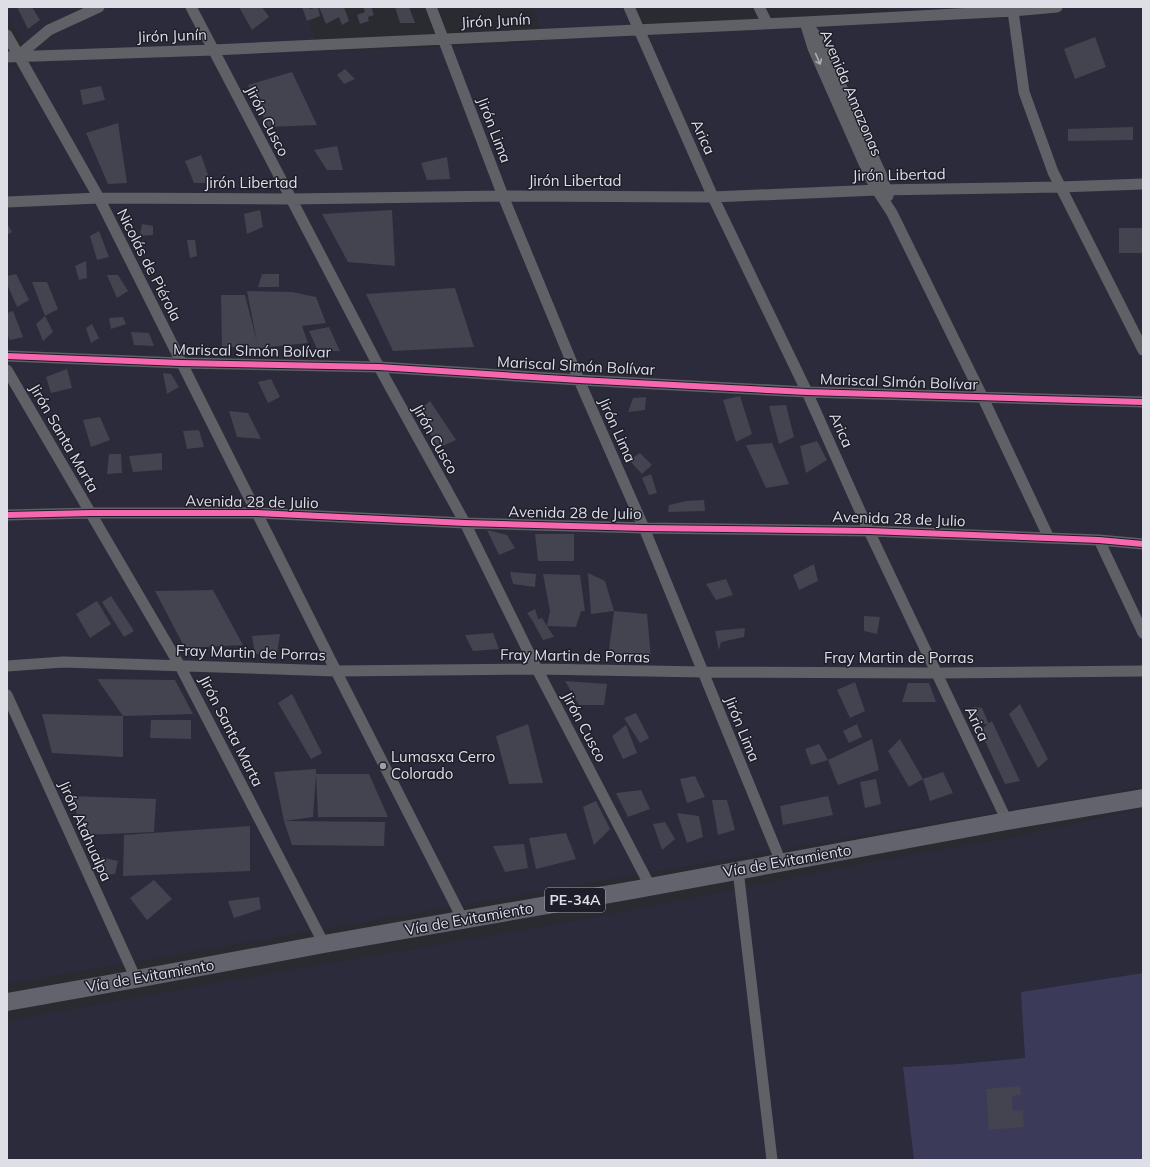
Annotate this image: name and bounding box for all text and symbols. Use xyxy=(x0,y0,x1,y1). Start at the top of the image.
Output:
street label: Jirón Junín xyxy=(461,9,531,32)
street label: Jirón Junín xyxy=(137,25,207,46)
street label: Avenida Amazonas xyxy=(816,27,887,159)
one-way arrow xyxy=(815,52,822,64)
street label: Jirón Cusco xyxy=(241,82,293,159)
street label: Jirón Lima xyxy=(473,94,516,165)
street label: Arica xyxy=(687,116,720,157)
street label: Jirón Libertad xyxy=(852,164,946,185)
street label: Jirón Libertad xyxy=(528,171,622,190)
street label: Jirón Libertad xyxy=(204,173,298,192)
street label: Nicolás de Piérola xyxy=(113,205,186,324)
street label: Mariscal SImón Bolívar xyxy=(173,340,332,361)
street label: Mariscal SImón Bolívar xyxy=(497,352,656,379)
street label: Mariscal SImón Bolívar xyxy=(820,369,979,394)
street label: Jirón Santa Marta xyxy=(26,380,103,495)
street label: Jirón Lima xyxy=(595,394,640,465)
street label: Jirón Cusco xyxy=(408,400,462,477)
street label: Arica xyxy=(825,409,858,450)
street label: Avenida 28 de Julio xyxy=(185,491,319,512)
street label: Avenida 28 de Julio xyxy=(508,502,642,523)
street label: Avenida 28 de Julio xyxy=(832,507,966,530)
street label: Fray Martin de Porras xyxy=(176,640,326,665)
street label: Fray Martin de Porras xyxy=(500,645,650,666)
street label: Fray Martin de Porras xyxy=(824,648,974,667)
street label: Jirón Santa Marta xyxy=(195,672,268,790)
street label: Jirón Cusco xyxy=(558,688,611,765)
street label: Jirón Lima xyxy=(721,693,764,764)
street label: Arica xyxy=(961,703,994,744)
place label: Lumasxa Cerro Colorado xyxy=(391,747,495,783)
marker: Lumasxa Cerro Colorado xyxy=(378,761,388,771)
street label: Jirón Atahualpa xyxy=(55,777,116,884)
street label: Vía de Evitamiento xyxy=(721,840,853,881)
road number: PE-34A xyxy=(545,888,605,912)
street label: Vía de Evitamiento xyxy=(403,898,535,939)
street label: Vía de Evitamiento xyxy=(84,955,216,996)

